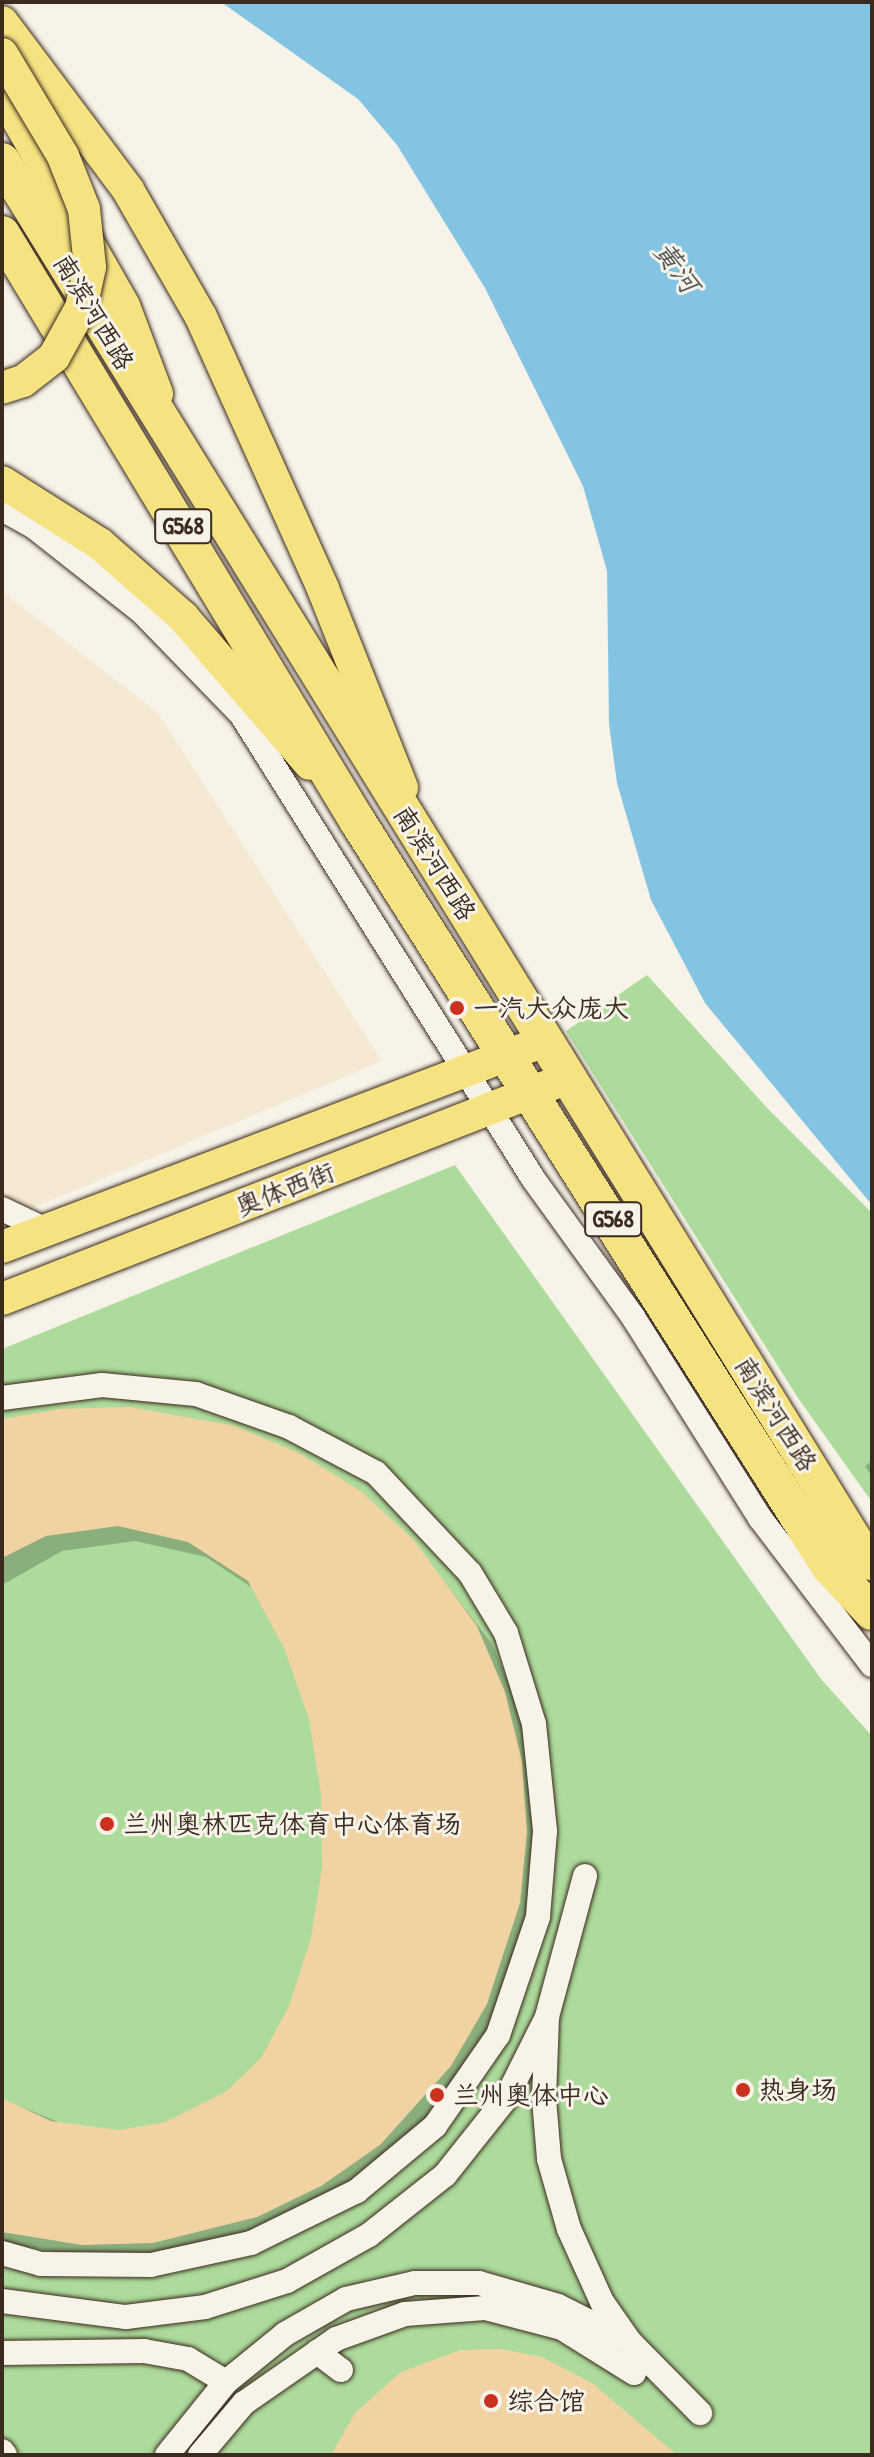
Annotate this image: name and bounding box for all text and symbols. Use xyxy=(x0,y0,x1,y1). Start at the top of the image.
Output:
water label: 黄河 xyxy=(647,234,707,300)
street label: 南滨河西路 xyxy=(47,248,141,376)
road number: G568 xyxy=(153,506,213,546)
street label: 南滨河西路 xyxy=(387,800,483,926)
place label: 一汽大众庞大 xyxy=(473,992,629,1024)
marker: 一汽大众庞大 xyxy=(448,999,466,1017)
street label: 奥体西街 xyxy=(231,1156,339,1222)
road number: G568 xyxy=(583,1199,643,1239)
street label: 南滨河西路 xyxy=(728,1351,824,1477)
place label: 兰州奥林匹克体育中心体育场 xyxy=(123,1808,461,1840)
marker: 兰州奥林匹克体育中心体育场 xyxy=(98,1815,116,1833)
place label: 热身场 xyxy=(759,2074,837,2106)
place label: 兰州奥体中心 xyxy=(453,2079,609,2111)
marker: 热身场 xyxy=(734,2081,752,2099)
marker: 兰州奥体中心 xyxy=(428,2086,446,2104)
place label: 综合馆 xyxy=(507,2385,585,2417)
marker: 综合馆 xyxy=(482,2392,500,2410)

